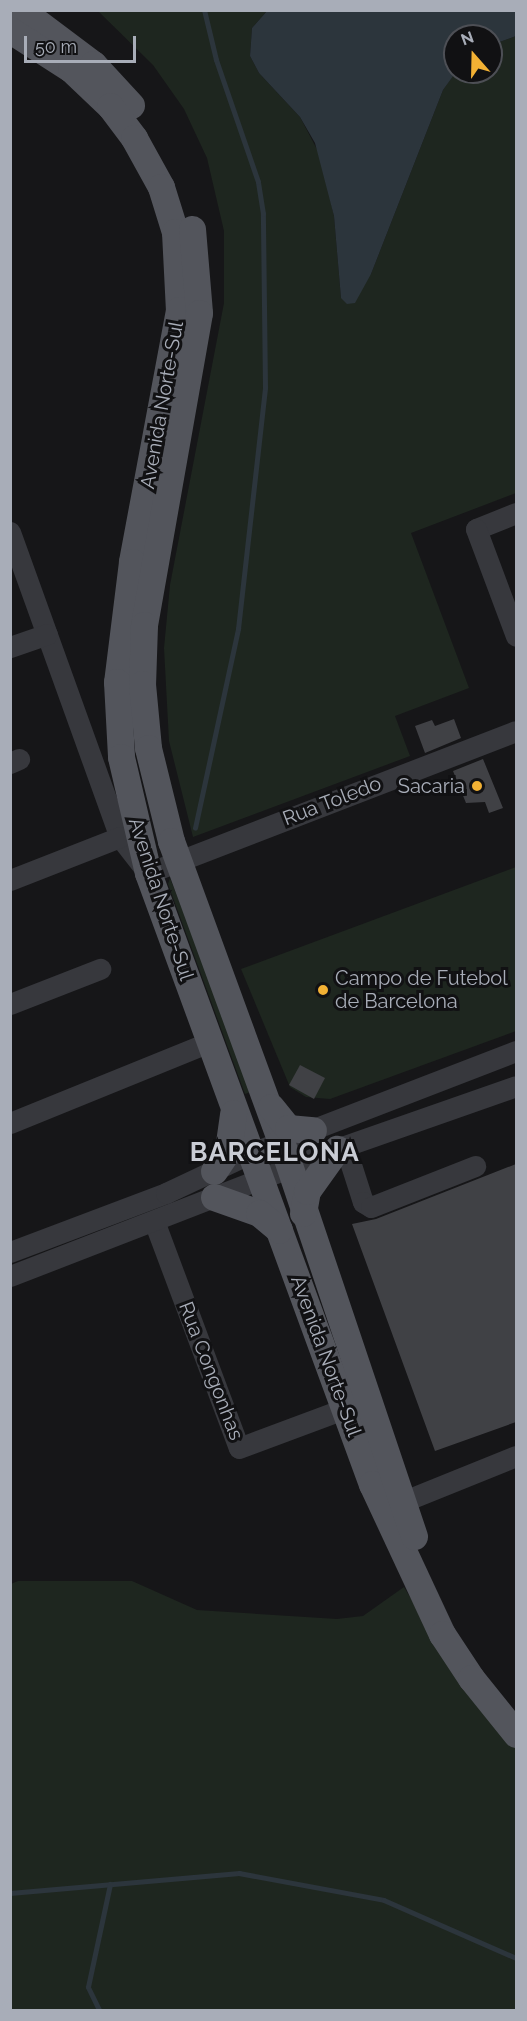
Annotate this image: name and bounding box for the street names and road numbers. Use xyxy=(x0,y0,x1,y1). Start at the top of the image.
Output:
street label: Avenida Norte-Sul xyxy=(135,319,189,491)
street label: Rua Toledo xyxy=(279,771,385,831)
street label: Avenida Norte-Sul xyxy=(123,815,199,983)
street label: Avenida Norte-Sul xyxy=(286,1272,366,1440)
street label: Rua Congonhas xyxy=(174,1298,248,1444)

